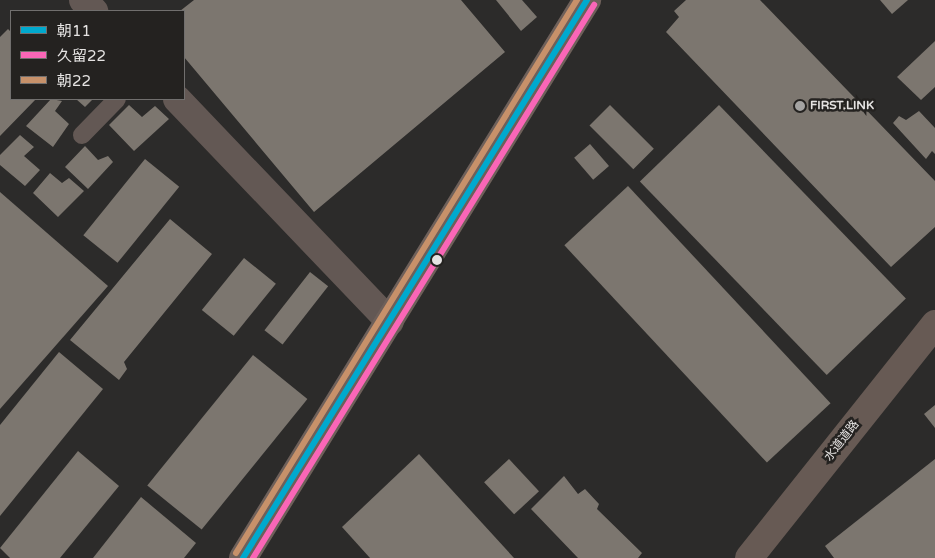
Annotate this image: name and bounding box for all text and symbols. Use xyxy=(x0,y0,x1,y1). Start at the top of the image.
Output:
legend xyxy=(10,10,185,100)
text: 朝11 xyxy=(57,22,91,40)
text: 久留22 xyxy=(57,47,106,65)
text: 朝22 xyxy=(57,72,91,90)
place label: FIRST.LINK xyxy=(810,99,874,113)
marker: FIRST.LINK xyxy=(794,100,806,112)
unlabelled marker xyxy=(432,255,442,265)
street label: 水道道路 xyxy=(822,418,862,464)

